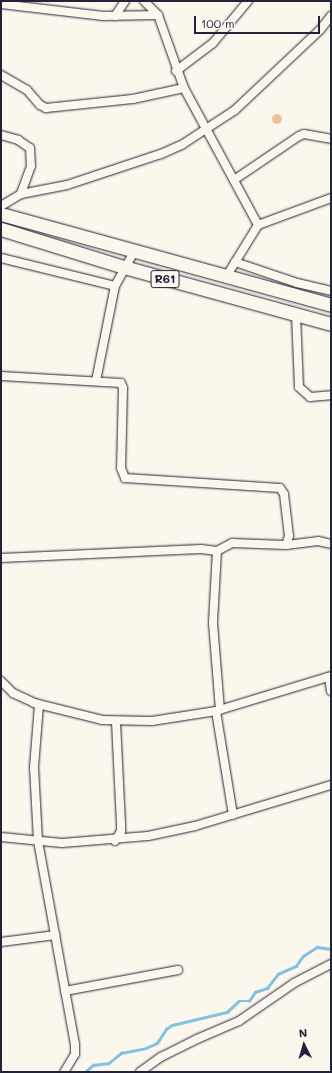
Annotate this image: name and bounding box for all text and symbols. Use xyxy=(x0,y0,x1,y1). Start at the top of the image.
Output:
scale bar xyxy=(196,8,322,34)
text: 100 m xyxy=(201,15,235,31)
road number: R61 xyxy=(150,269,180,289)
north arrow xyxy=(284,1025,324,1065)
text: N xyxy=(298,1025,308,1040)

